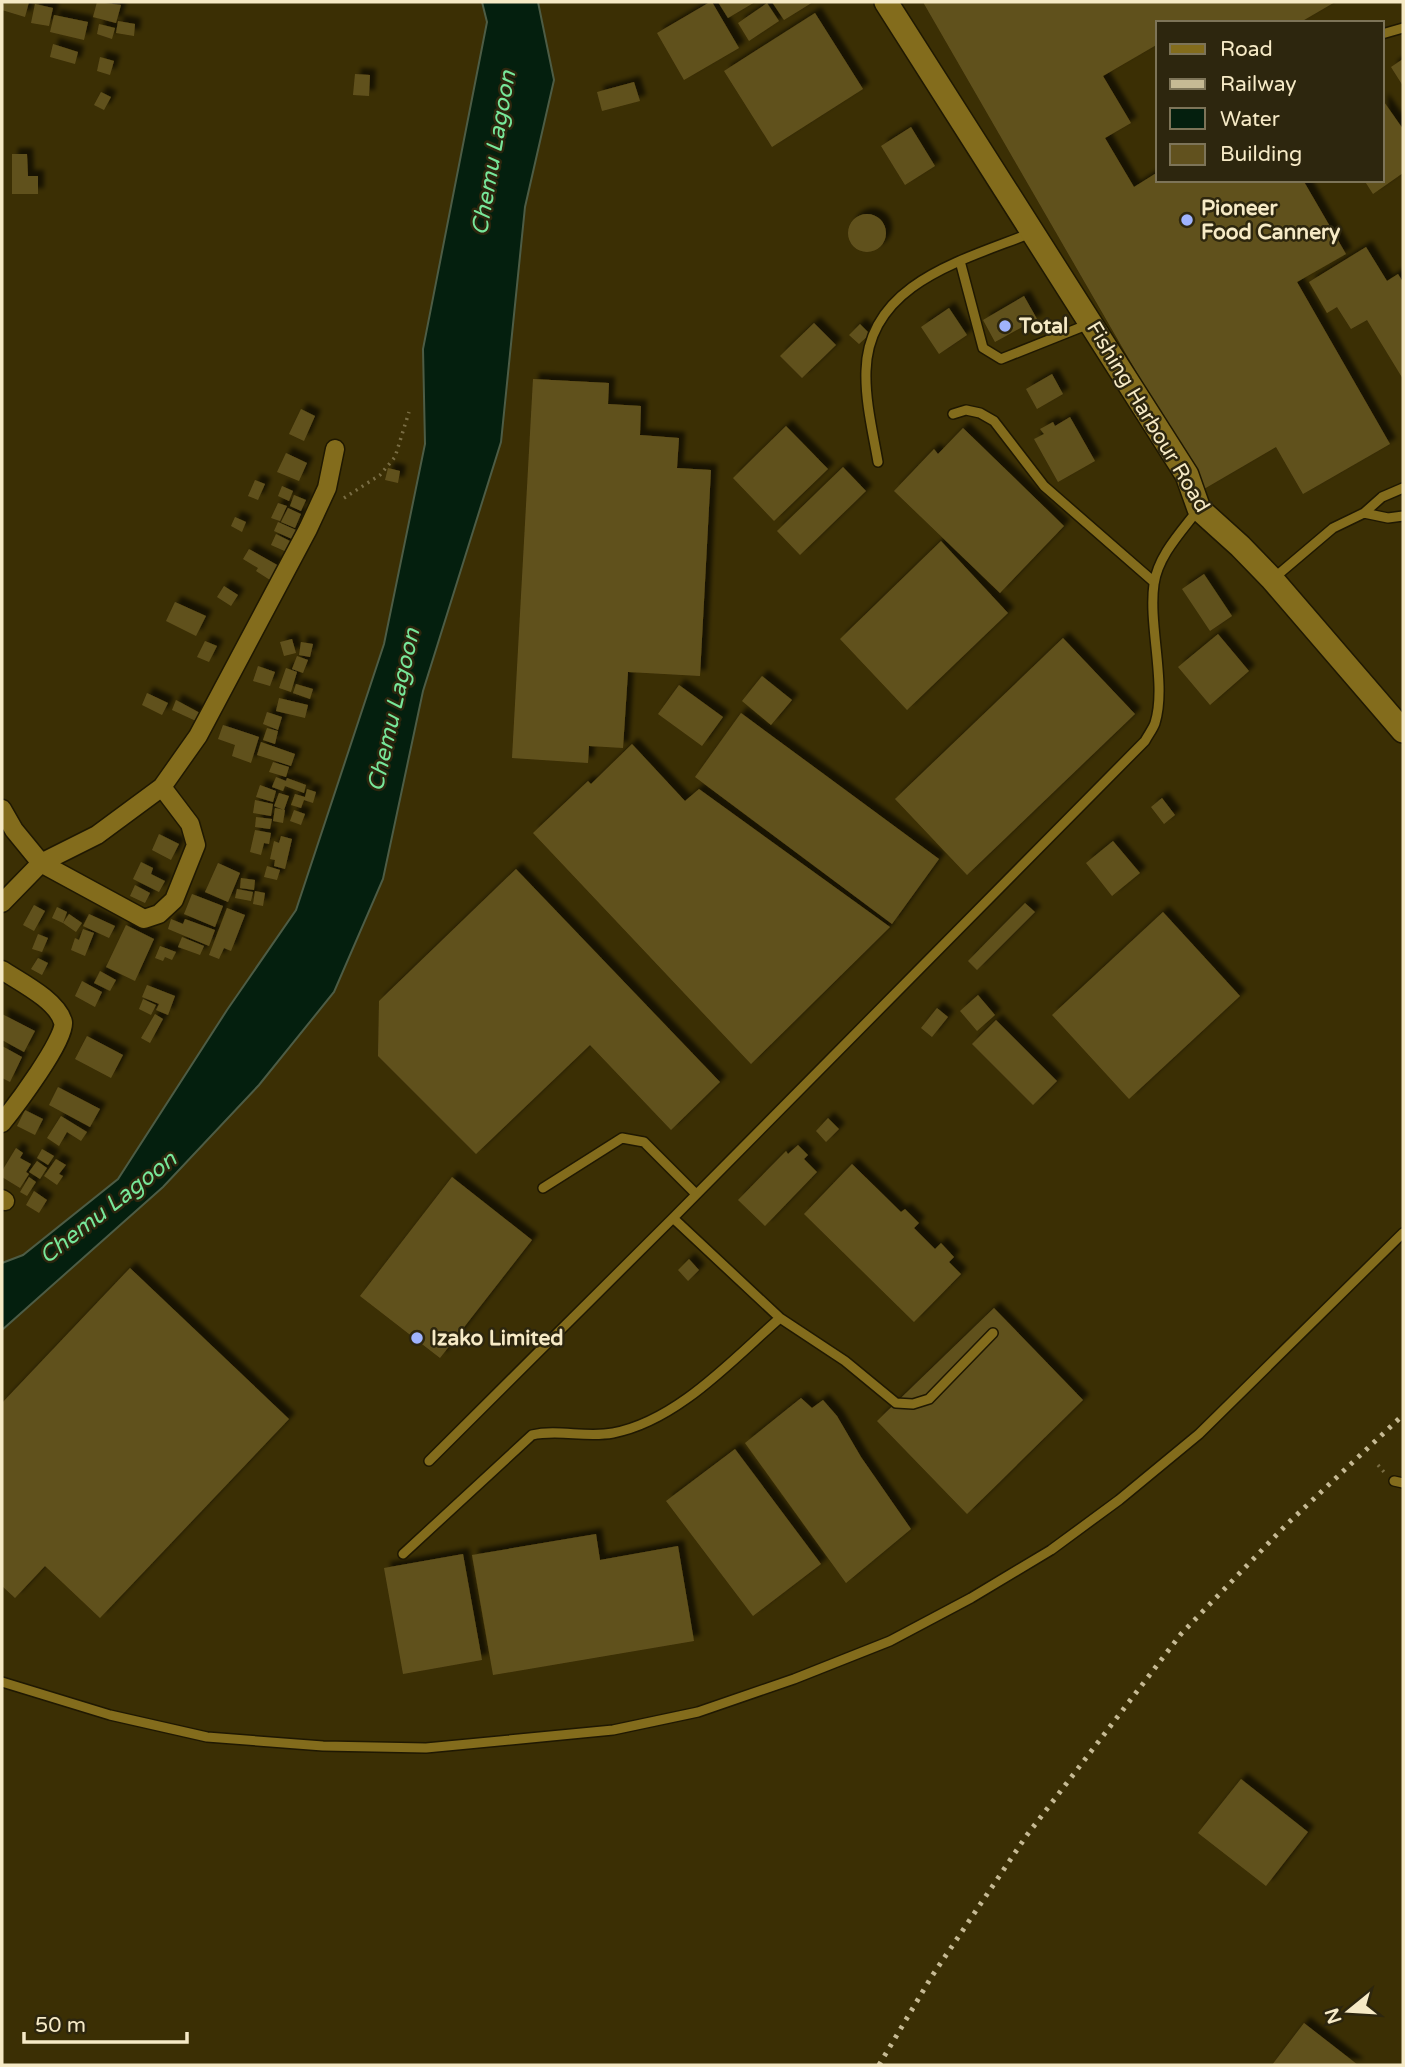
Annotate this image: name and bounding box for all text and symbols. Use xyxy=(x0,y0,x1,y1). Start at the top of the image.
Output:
legend xyxy=(1156,21,1384,182)
text: Road xyxy=(1220,37,1273,62)
water label: Chemu Lagoon xyxy=(466,68,522,238)
text: Railway xyxy=(1220,72,1297,97)
text: Water xyxy=(1220,107,1280,132)
text: Building xyxy=(1220,142,1302,167)
place label: Pioneer Food Cannery xyxy=(1201,196,1341,245)
marker: Pioneer Food Cannery xyxy=(1179,212,1195,228)
place label: Total xyxy=(1018,314,1068,339)
street label: Fishing Harbour Road xyxy=(1081,317,1215,517)
marker: Total xyxy=(997,318,1013,334)
water label: Chemu Lagoon xyxy=(362,625,427,794)
water label: Chemu Lagoon xyxy=(34,1145,183,1270)
place label: Izako Limited xyxy=(431,1326,564,1351)
marker: Izako Limited xyxy=(409,1330,425,1346)
north arrow xyxy=(1314,1976,1384,2046)
scale bar xyxy=(24,2000,187,2044)
text: N xyxy=(1321,2005,1347,2027)
text: 50 m xyxy=(35,2013,86,2038)

